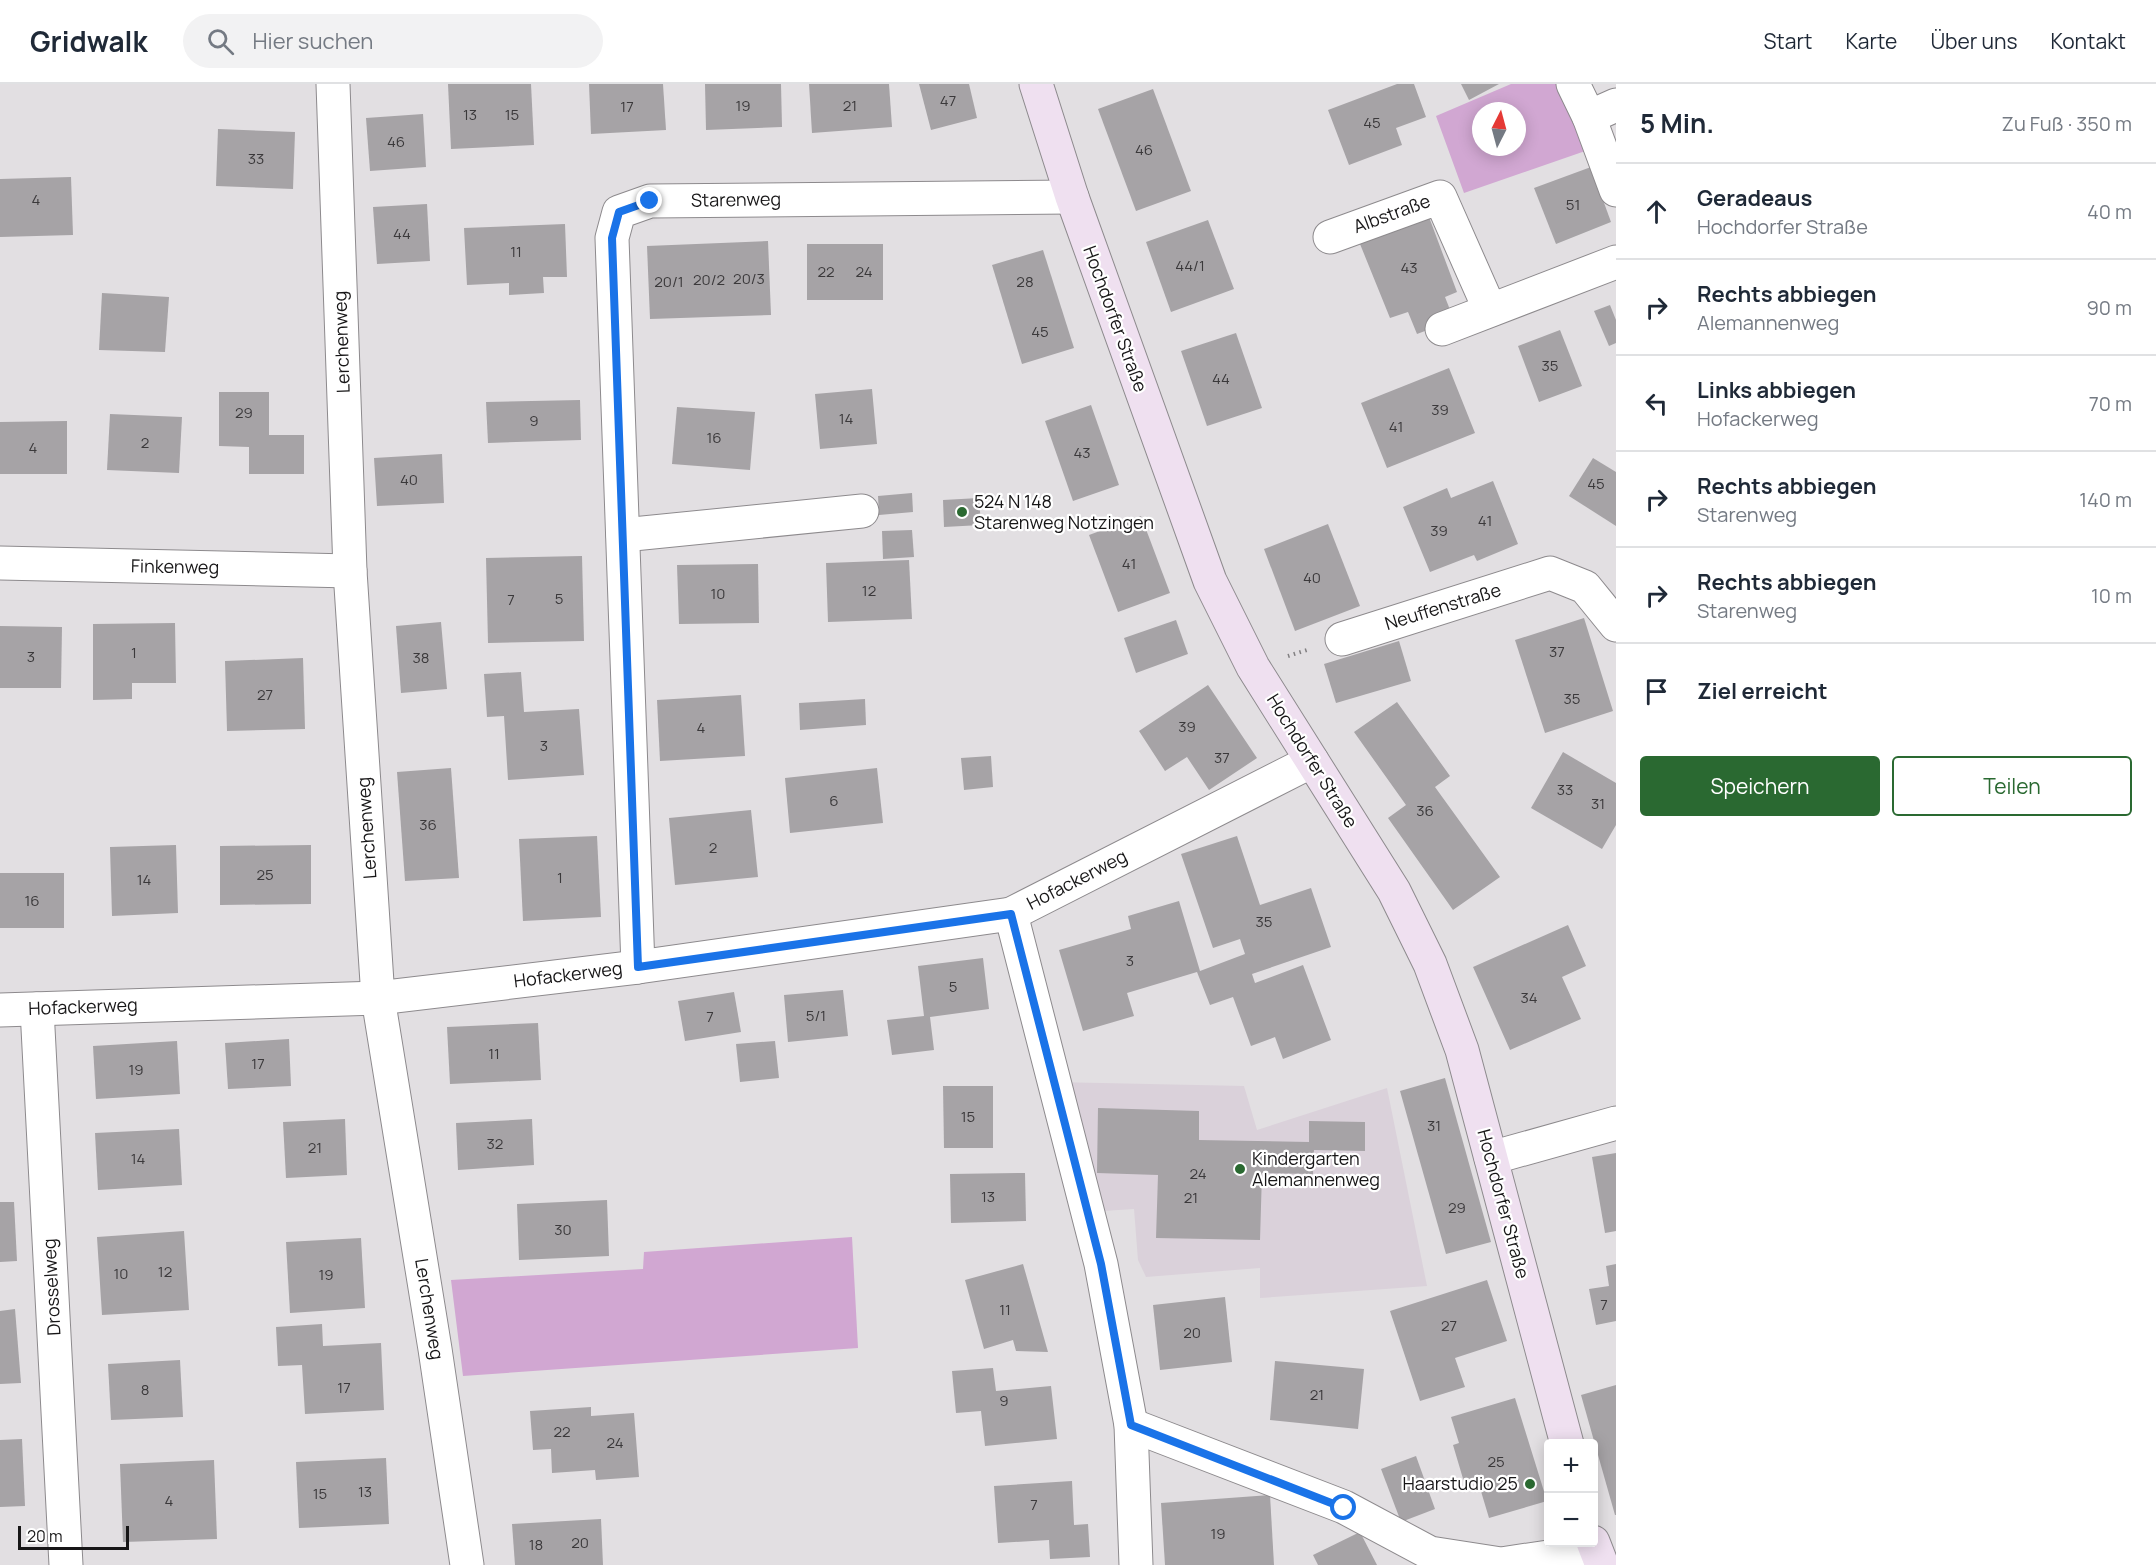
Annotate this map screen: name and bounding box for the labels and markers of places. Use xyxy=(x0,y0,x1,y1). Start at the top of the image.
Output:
place label: 524 N 148 Starenweg Notzingen xyxy=(974,489,1154,534)
marker: 524 N 148 Starenweg Notzingen xyxy=(955,505,969,519)
place label: Kindergarten Alemannenweg xyxy=(1252,1146,1380,1191)
marker: Kindergarten Alemannenweg xyxy=(1233,1162,1247,1176)
place label: Haarstudio 25 xyxy=(1402,1471,1518,1495)
marker: Haarstudio 25 xyxy=(1523,1477,1537,1491)

